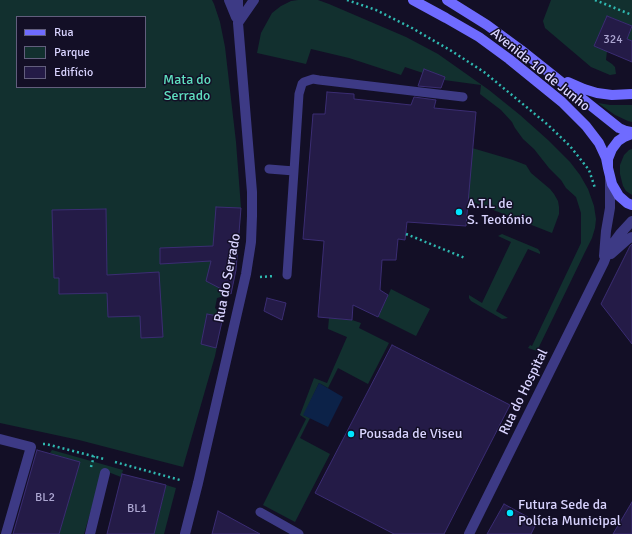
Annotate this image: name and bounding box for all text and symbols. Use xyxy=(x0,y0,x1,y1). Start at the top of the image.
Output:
legend xyxy=(16,16,146,88)
text: Rua xyxy=(54,25,74,40)
street label: Avenida 10 de Junho xyxy=(487,25,593,115)
house number: 324 xyxy=(603,33,623,47)
text: Parque xyxy=(54,45,90,60)
text: Edifício xyxy=(54,65,93,80)
park label: Mata do Serrado xyxy=(163,72,211,104)
place label: A.T.L de S. Teotónio xyxy=(467,196,532,228)
marker: A.T.L de S. Teotónio xyxy=(454,207,464,217)
street label: Rua do Serrado xyxy=(211,232,245,324)
street label: Rua do Hospital xyxy=(496,346,552,438)
place label: Pousada de Viseu xyxy=(359,426,462,442)
marker: Pousada de Viseu xyxy=(346,429,356,439)
house number: BL2 xyxy=(35,491,55,505)
place label: Futura Sede da Polícia Municipal xyxy=(518,497,621,530)
house number: BL1 xyxy=(127,502,147,516)
marker: Futura Sede da Polícia Municipal xyxy=(505,508,515,518)

